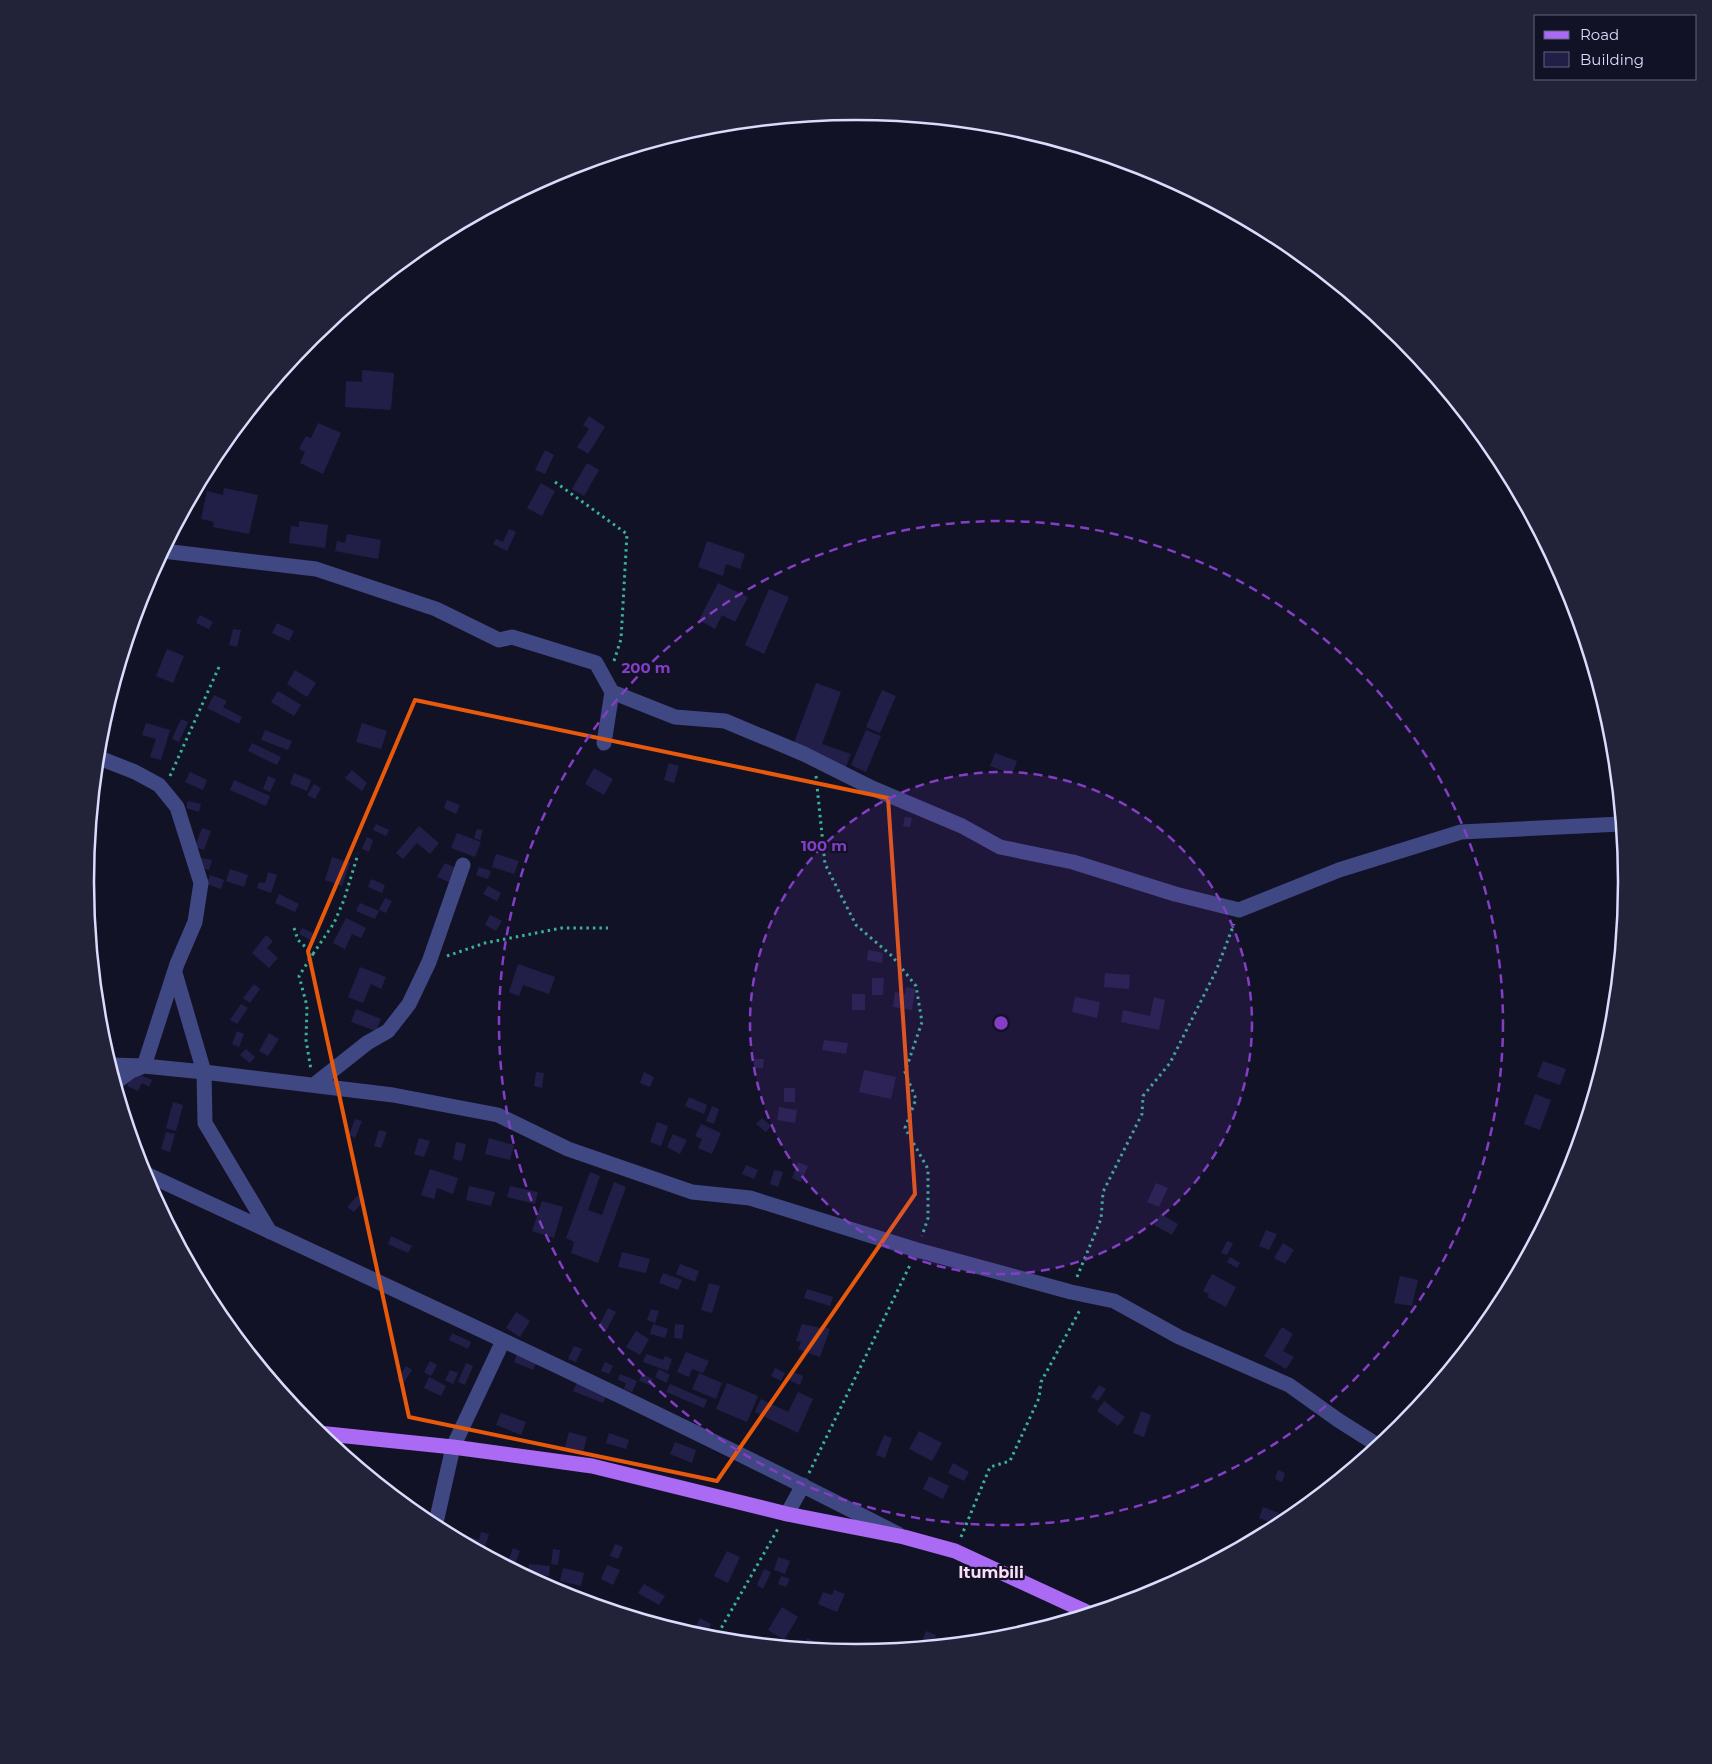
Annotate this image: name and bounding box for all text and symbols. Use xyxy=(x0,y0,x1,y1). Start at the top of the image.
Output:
legend xyxy=(1534,15,1697,80)
text: Road xyxy=(1580,25,1619,44)
text: Building xyxy=(1580,50,1644,69)
text: 200 m xyxy=(621,658,671,677)
text: 100 m xyxy=(801,836,847,855)
centre of rings xyxy=(992,1014,1010,1032)
district label: Itumbili xyxy=(958,1563,1024,1582)

